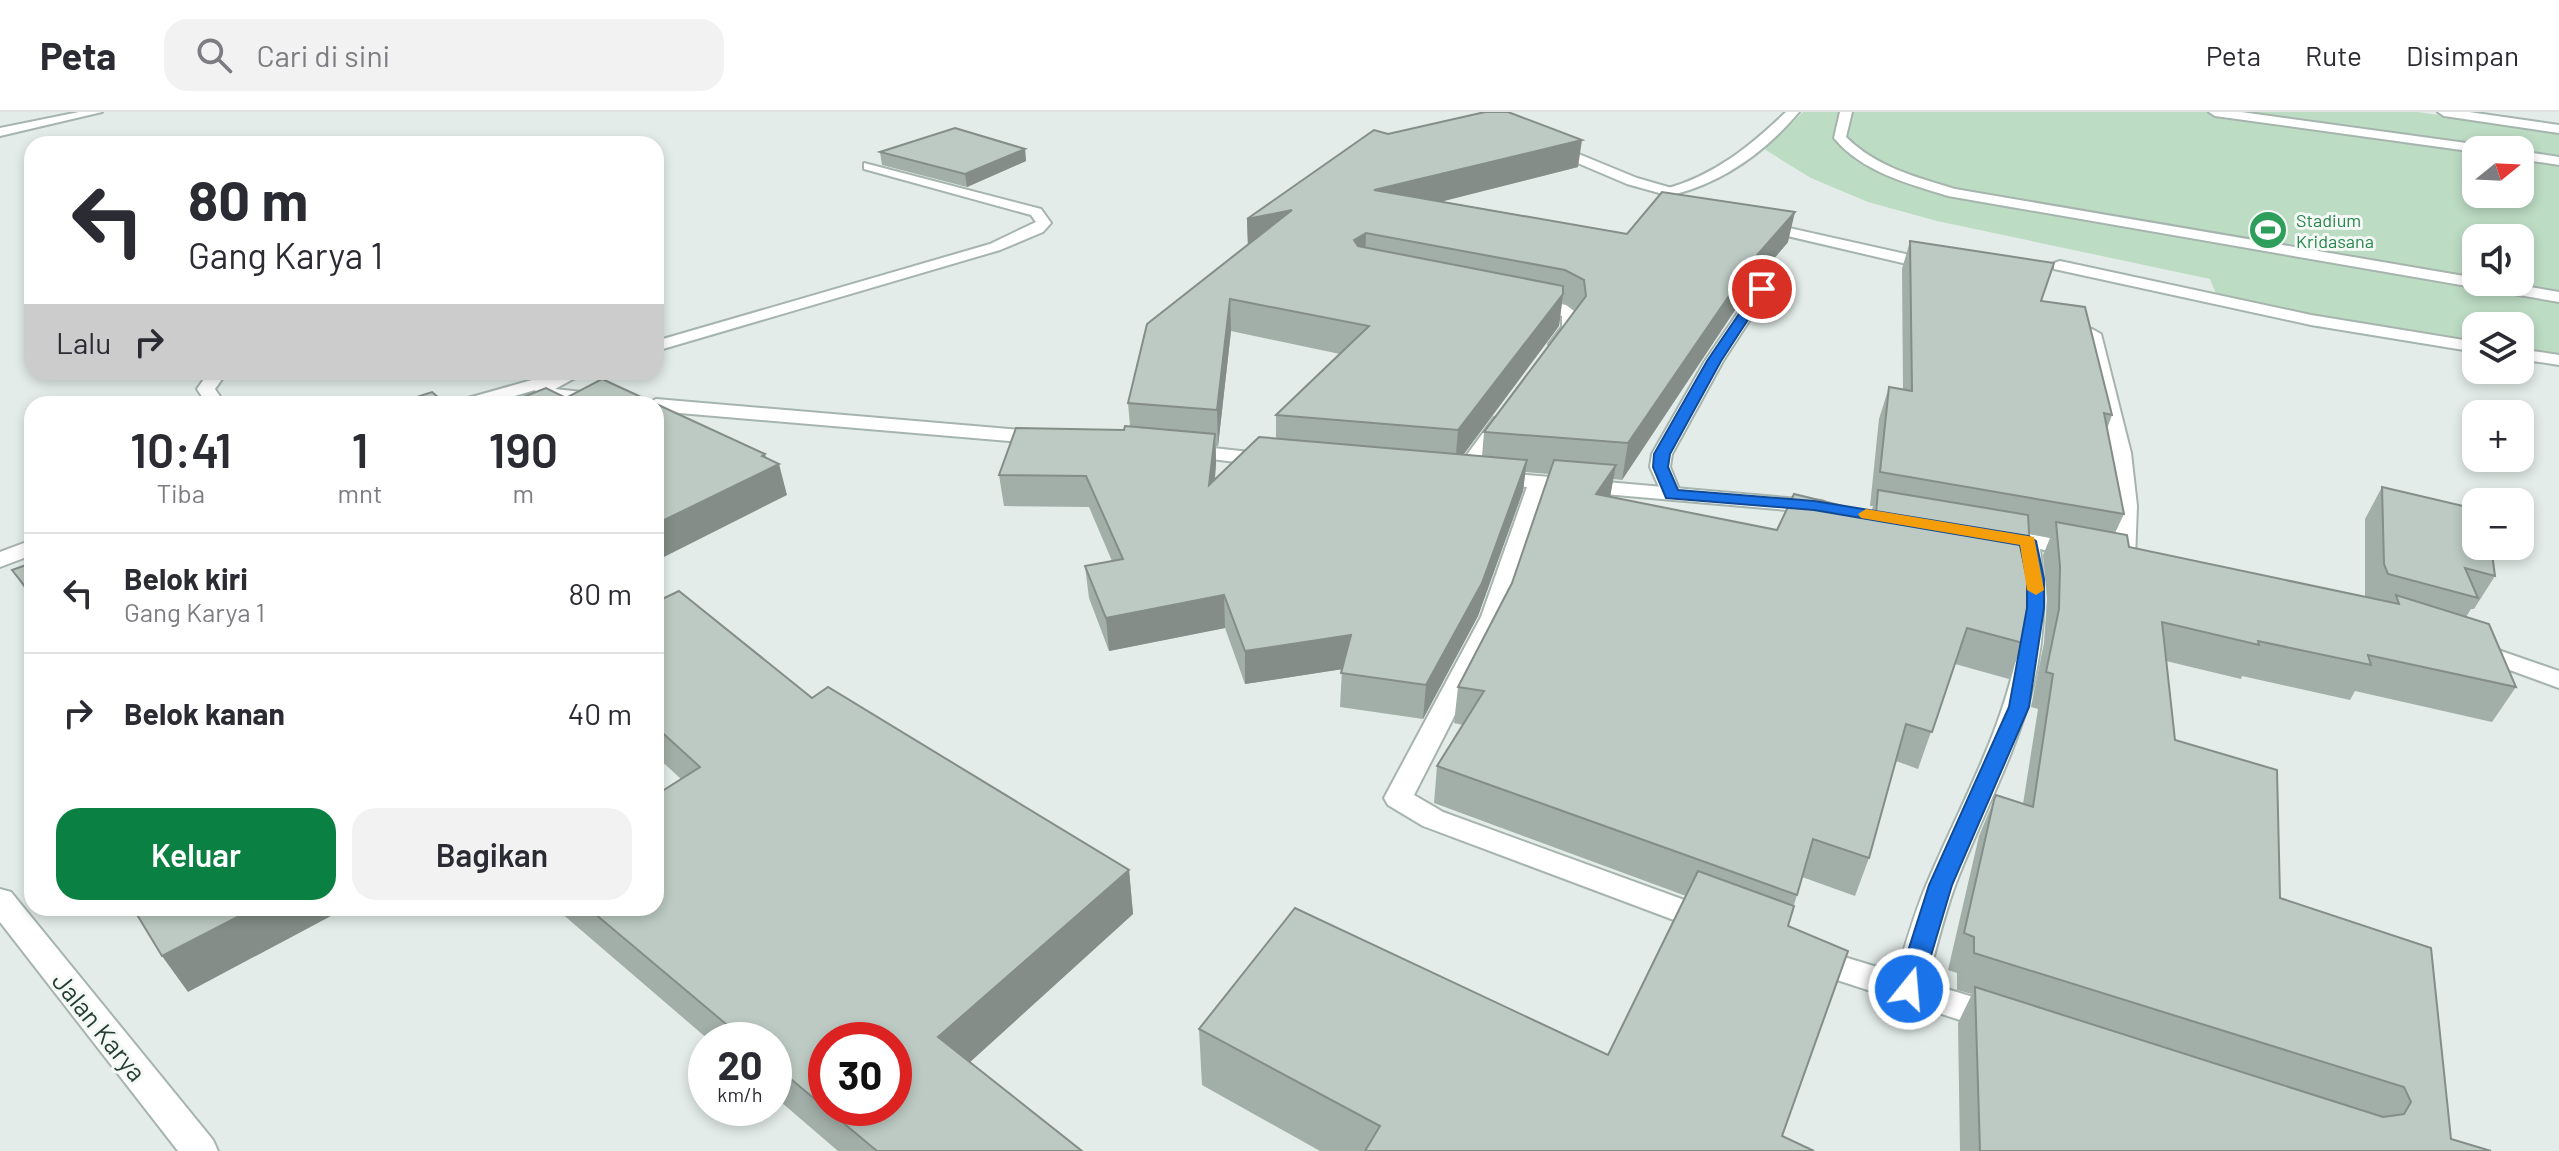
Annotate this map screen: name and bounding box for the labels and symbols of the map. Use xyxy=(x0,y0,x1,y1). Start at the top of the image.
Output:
north arrow xyxy=(2462,136,2534,208)
sports icon: Stadium Kridasana xyxy=(2247,209,2289,251)
place label: Stadium Kridasana xyxy=(2296,209,2374,252)
pin xyxy=(1728,255,1796,323)
position arrow xyxy=(1867,947,1951,1031)
street label: Jalan Karya xyxy=(47,965,153,1087)
speed limit sign: 30 xyxy=(808,1022,912,1126)

